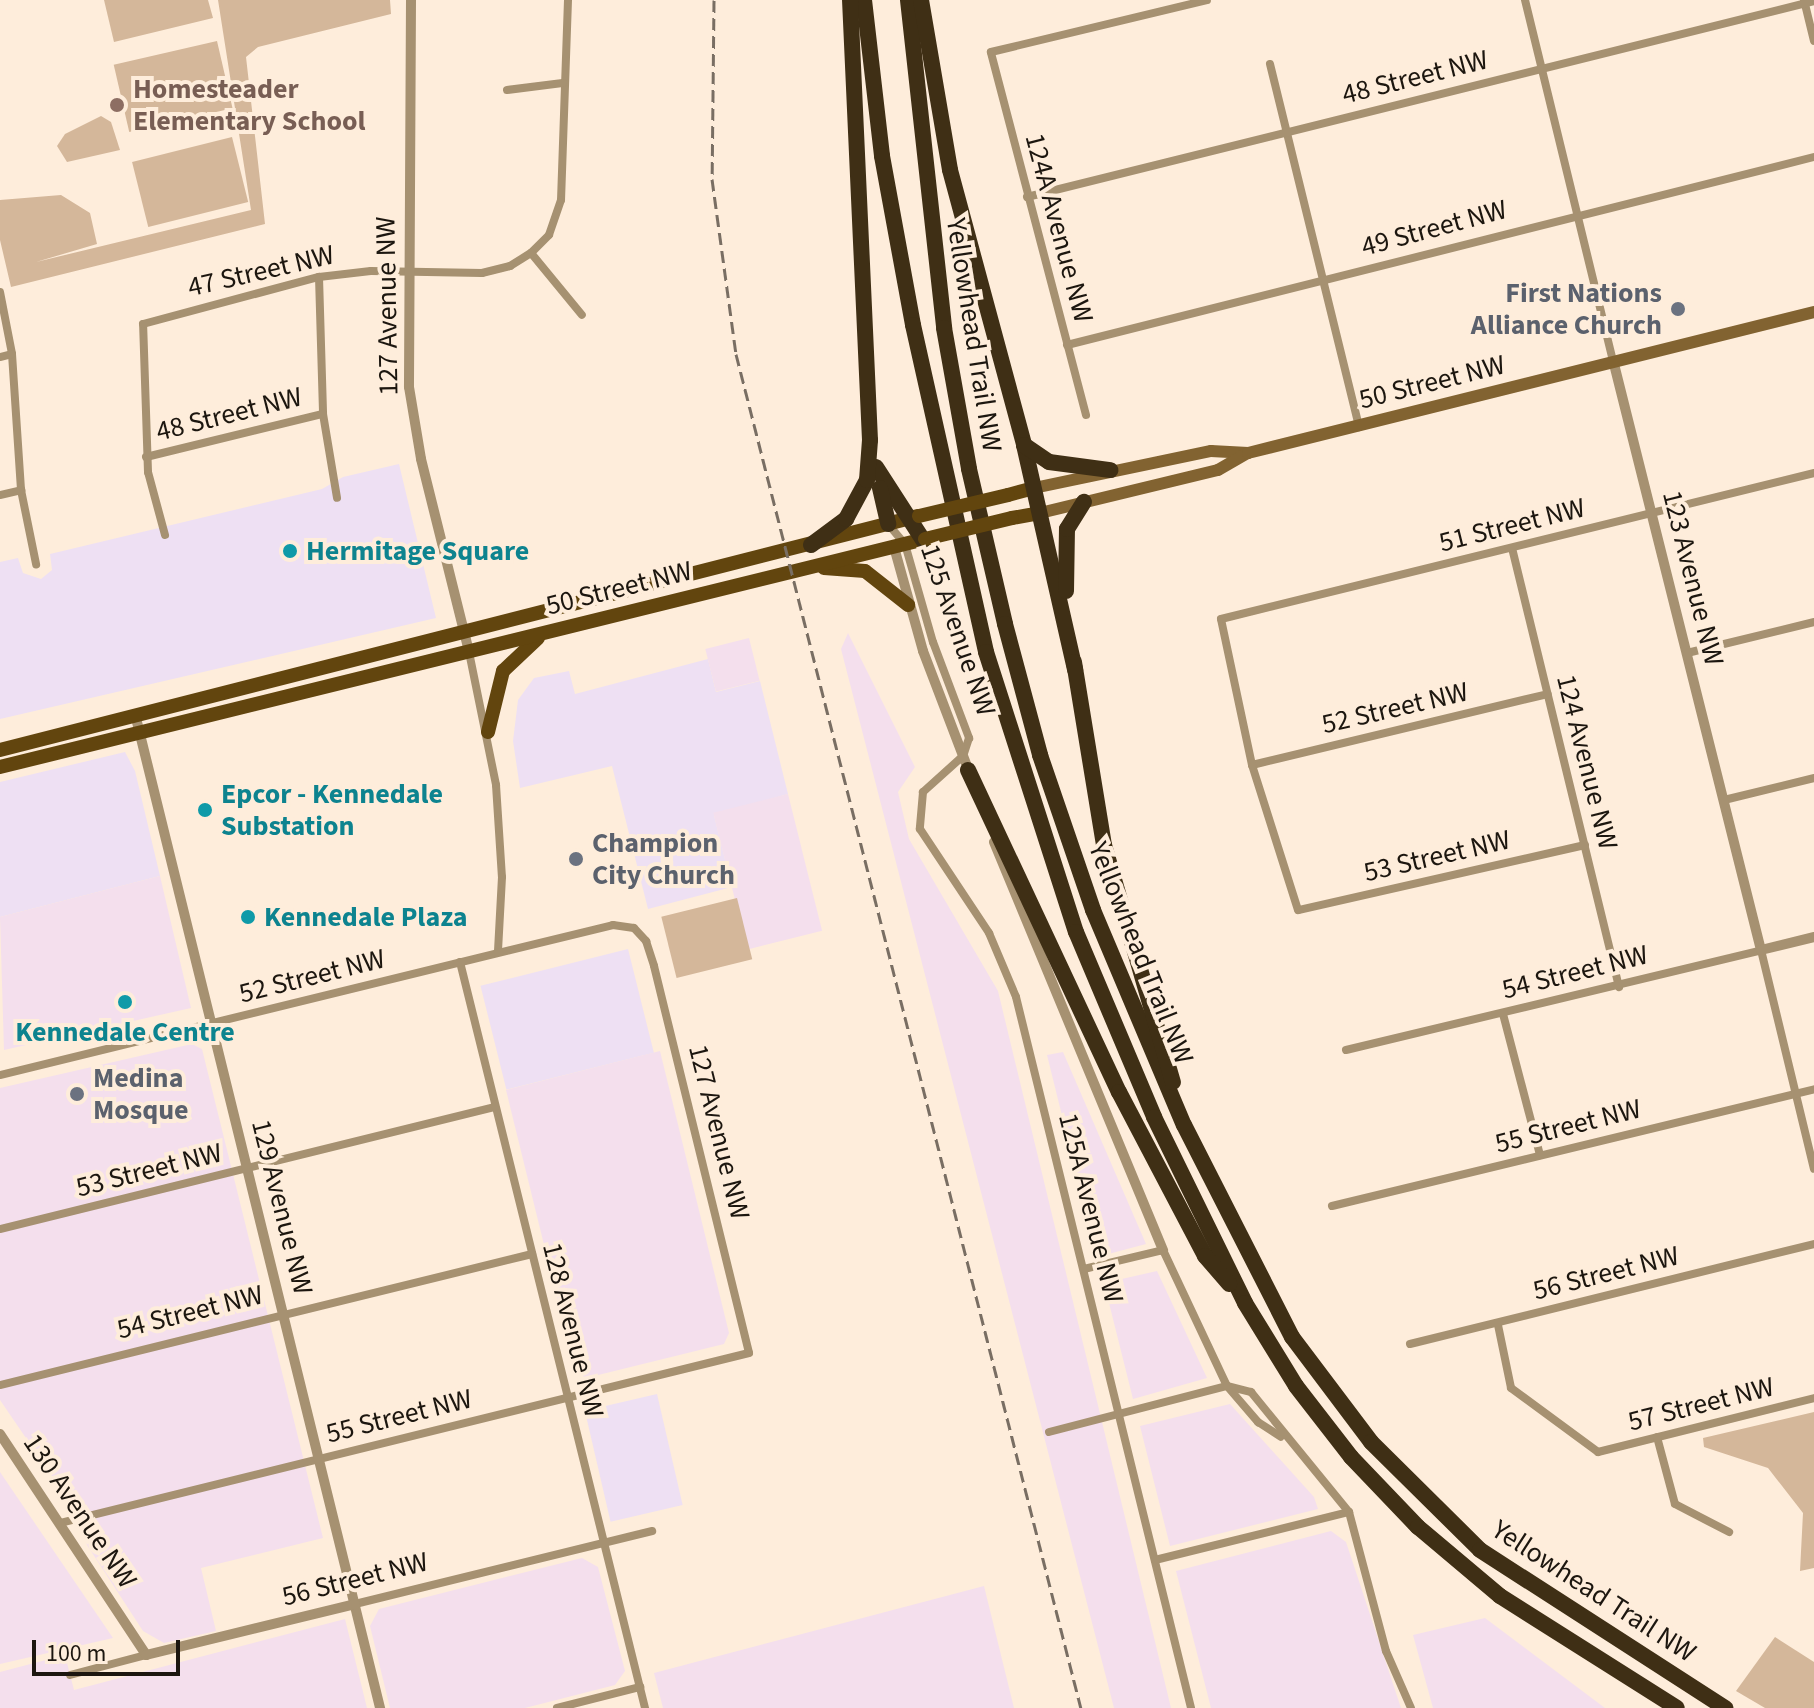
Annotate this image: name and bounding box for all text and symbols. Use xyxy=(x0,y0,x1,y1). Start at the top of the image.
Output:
street label: 48 Street NW xyxy=(1339,43,1491,111)
place label: Homesteader Elementary School xyxy=(133,72,366,138)
marker: Homesteader Elementary School xyxy=(108,96,126,114)
street label: 124A Avenue NW xyxy=(1018,130,1100,326)
street label: 49 Street NW xyxy=(1358,192,1510,264)
street label: 127 Avenue NW xyxy=(369,216,405,396)
street label: Yellowhead Trail NW xyxy=(939,216,1009,454)
street label: 47 Street NW xyxy=(184,238,338,304)
place label: First Nations Alliance Church xyxy=(1471,276,1662,342)
marker: First Nations Alliance Church xyxy=(1669,300,1687,318)
street label: 50 Street NW xyxy=(1356,348,1508,416)
street label: 48 Street NW xyxy=(153,380,305,448)
street label: 123 Avenue NW xyxy=(1655,487,1731,669)
street label: 51 Street NW xyxy=(1436,491,1588,559)
place label: Hermitage Square xyxy=(306,534,529,568)
street label: 125 Avenue NW xyxy=(913,540,1003,720)
marker: Hermitage Square xyxy=(281,542,299,560)
street label: 50 Street NW xyxy=(543,554,695,622)
street label: 124 Avenue NW xyxy=(1549,671,1625,853)
street label: 52 Street NW xyxy=(1318,675,1472,741)
place label: Epcor - Kennedale Substation xyxy=(221,777,443,843)
marker: Epcor - Kennedale Substation xyxy=(196,801,214,819)
street label: 53 Street NW xyxy=(1360,823,1514,889)
place label: Champion City Church xyxy=(592,826,735,892)
street label: Yellowhead Trail NW xyxy=(1081,837,1201,1069)
marker: Champion City Church xyxy=(567,850,585,868)
place label: Kennedale Plaza xyxy=(264,900,467,934)
marker: Kennedale Plaza xyxy=(239,908,257,926)
street label: 54 Street NW xyxy=(1499,938,1651,1006)
street label: 52 Street NW xyxy=(236,942,388,1010)
marker: Kennedale Centre xyxy=(116,993,134,1011)
place label: Kennedale Centre xyxy=(15,1015,235,1049)
street label: 127 Avenue NW xyxy=(681,1041,757,1223)
place label: Medina Mosque xyxy=(93,1061,189,1127)
marker: Medina Mosque xyxy=(68,1085,86,1103)
street label: 55 Street NW xyxy=(1492,1092,1644,1160)
street label: 125A Avenue NW xyxy=(1051,1110,1131,1306)
street label: 129 Avenue NW xyxy=(244,1116,320,1298)
street label: 53 Street NW xyxy=(73,1136,225,1204)
street label: 128 Avenue NW xyxy=(535,1239,611,1421)
street label: 56 Street NW xyxy=(1530,1239,1682,1307)
street label: 54 Street NW xyxy=(114,1278,266,1346)
street label: 57 Street NW xyxy=(1625,1370,1777,1438)
street label: 55 Street NW xyxy=(323,1382,475,1450)
street label: 130 Avenue NW xyxy=(16,1427,144,1595)
street label: Yellowhead Trail NW xyxy=(1486,1513,1702,1669)
street label: 56 Street NW xyxy=(279,1545,431,1613)
scale bar xyxy=(36,1624,184,1674)
text: 100 m xyxy=(46,1636,106,1671)

